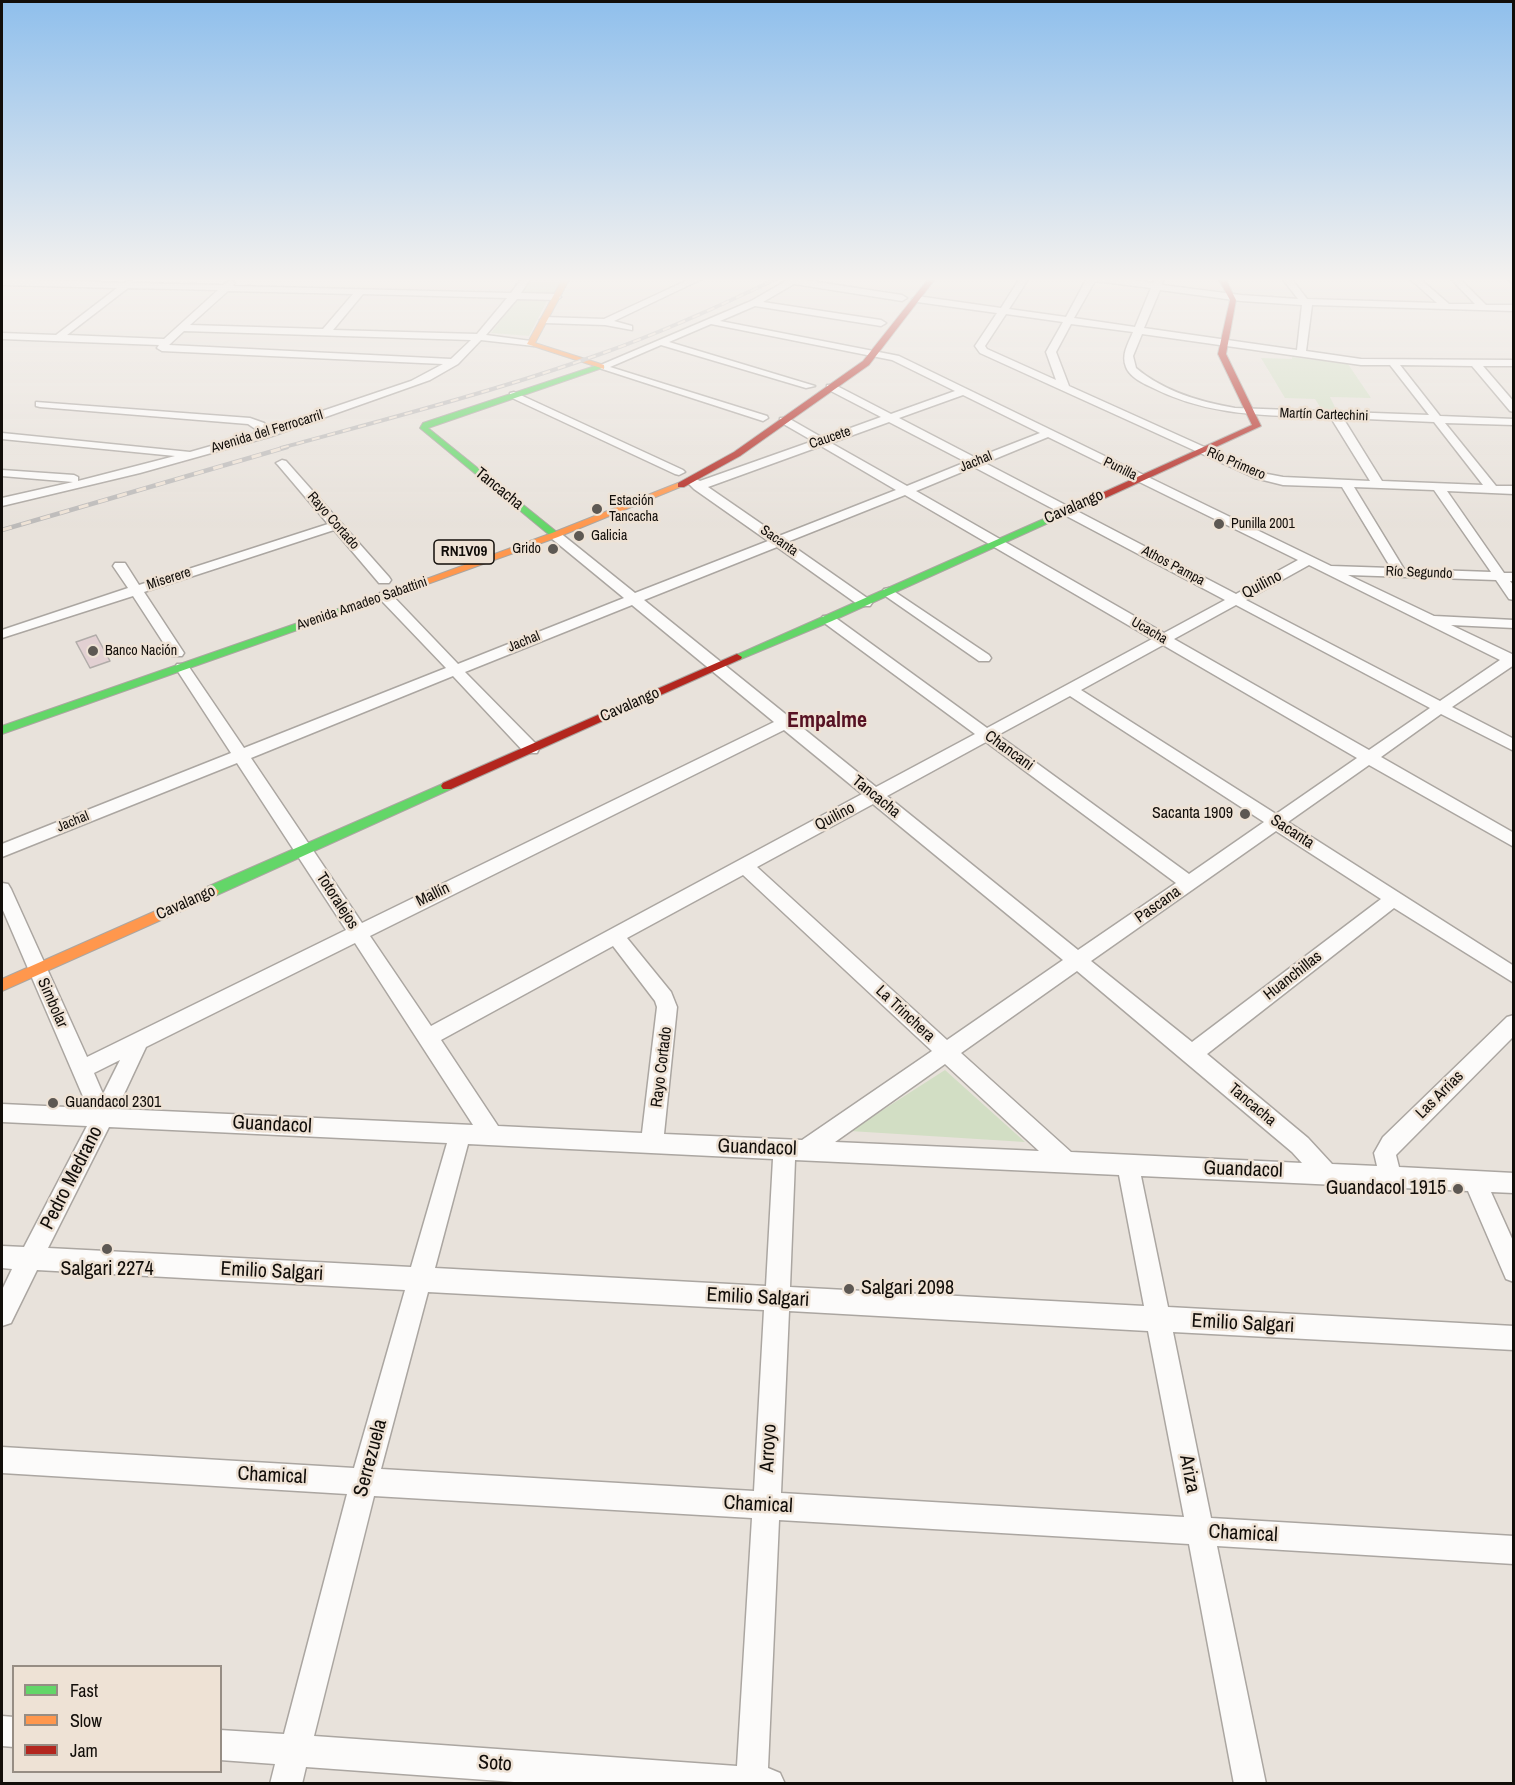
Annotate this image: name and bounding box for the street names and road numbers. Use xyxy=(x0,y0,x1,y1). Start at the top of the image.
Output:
street label: Martín Cartechini xyxy=(1279,405,1369,425)
street label: Avenida del Ferrocarril xyxy=(209,407,325,457)
street label: Caucete xyxy=(807,423,853,453)
street label: Río Primero xyxy=(1204,444,1268,484)
street label: Jachal xyxy=(957,448,995,476)
street label: Punilla xyxy=(1101,454,1139,484)
street label: Tancacha xyxy=(471,464,527,514)
street label: Cavalango xyxy=(1041,485,1107,529)
street label: Rayo Cortado xyxy=(303,489,363,553)
street label: Sacanta xyxy=(757,522,801,560)
road number: RN1V09 xyxy=(434,540,494,564)
street label: Athos Pampa xyxy=(1139,542,1207,590)
street label: Río Segundo xyxy=(1385,563,1453,583)
street label: Miserere xyxy=(145,564,193,594)
street label: Quilino xyxy=(1239,567,1285,603)
street label: Avenida Amadeo Sabattini xyxy=(294,574,430,634)
street label: Ucacha xyxy=(1128,614,1170,648)
street label: Jachal xyxy=(505,628,543,656)
street label: Cavalango xyxy=(597,683,663,727)
street label: Chancani xyxy=(981,727,1037,775)
street label: Tancacha xyxy=(848,772,904,822)
street label: Quilino xyxy=(812,799,858,835)
street label: Jachal xyxy=(54,808,92,836)
street label: Sacanta xyxy=(1267,811,1317,853)
street label: Totoralejos xyxy=(312,869,362,933)
street label: Mallín xyxy=(413,879,453,911)
street label: Cavalango xyxy=(153,881,219,925)
street label: Pascana xyxy=(1132,882,1184,928)
street label: Huanchillas xyxy=(1260,947,1326,1005)
street label: Simbolar xyxy=(33,975,71,1031)
street label: La Trinchera xyxy=(871,982,939,1046)
street label: Rayo Cortado xyxy=(648,1026,676,1108)
street label: Las Arrias xyxy=(1412,1067,1468,1123)
street label: Tancacha xyxy=(1224,1080,1280,1130)
street label: Guandacol xyxy=(232,1111,312,1139)
street label: Pedro Medrano xyxy=(36,1122,108,1234)
street label: Guandacol xyxy=(717,1135,797,1161)
street label: Guandacol xyxy=(1203,1157,1283,1183)
street label: Emilio Salgari xyxy=(220,1257,324,1287)
street label: Emilio Salgari xyxy=(706,1283,810,1313)
street label: Emilio Salgari xyxy=(1191,1309,1295,1339)
street label: Serrezuela xyxy=(349,1417,393,1499)
street label: Arroyo xyxy=(756,1423,782,1473)
street label: Ariza xyxy=(1174,1453,1204,1495)
street label: Chamical xyxy=(237,1462,307,1490)
street label: Chamical xyxy=(723,1491,793,1519)
street label: Chamical xyxy=(1208,1520,1278,1548)
street label: Soto xyxy=(477,1751,513,1777)

